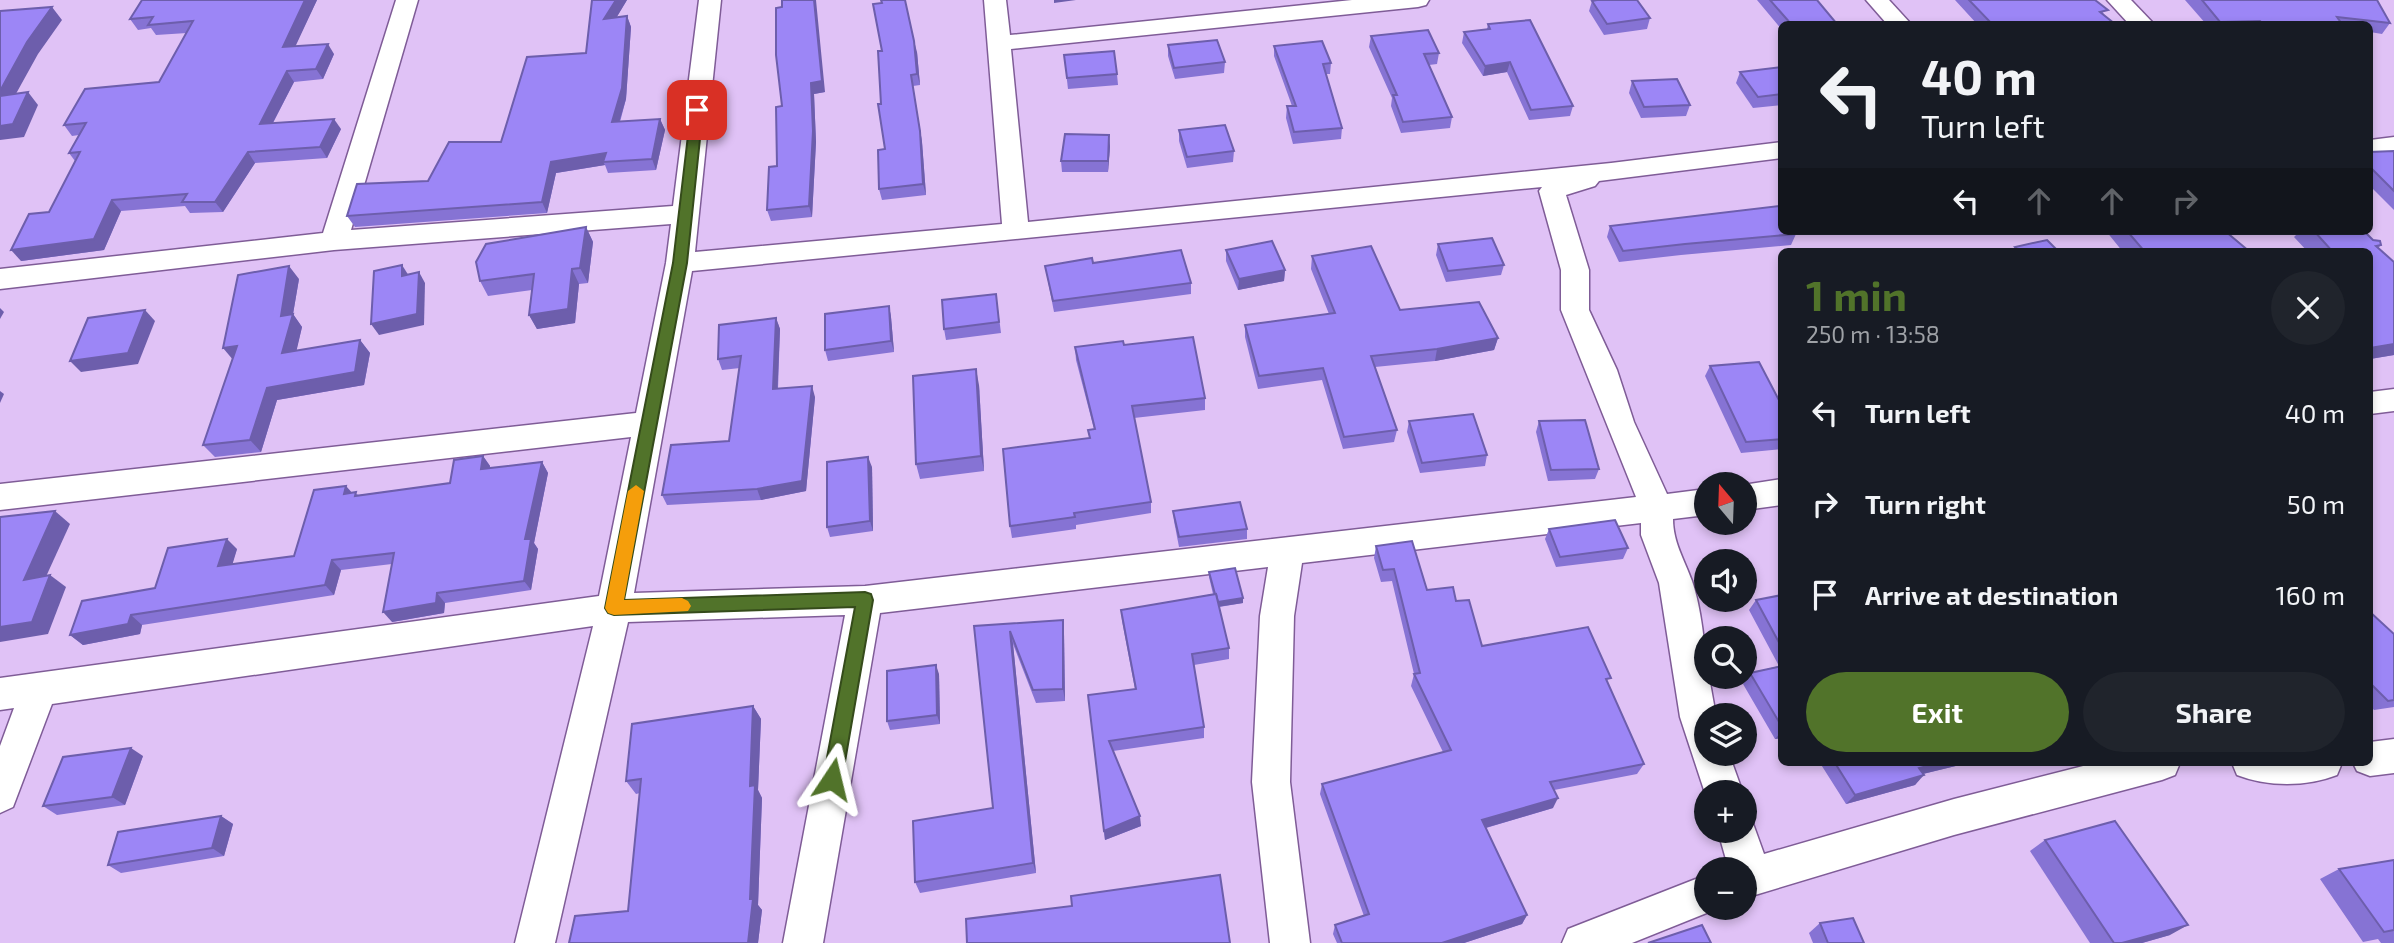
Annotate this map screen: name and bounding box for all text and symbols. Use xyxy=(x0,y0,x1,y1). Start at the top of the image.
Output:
text: 40 m xyxy=(1921,46,2037,105)
icon: left xyxy=(1806,49,1897,140)
pin xyxy=(667,80,727,140)
icon: arrive xyxy=(678,91,716,129)
text: Turn left xyxy=(1921,106,2045,144)
icon: left xyxy=(1947,182,1985,220)
icon: ahead xyxy=(2020,182,2058,220)
icon: ahead xyxy=(2093,182,2131,220)
icon: right xyxy=(2166,182,2204,220)
text: 1 min xyxy=(1806,269,1907,319)
button: close xyxy=(2271,271,2345,345)
text: 250 m · 13:58 xyxy=(1806,320,1940,348)
icon: left xyxy=(1806,394,1844,432)
text: Turn left xyxy=(1865,397,1971,428)
text: 40 m xyxy=(2285,397,2345,428)
north arrow xyxy=(1694,472,1757,536)
map controls xyxy=(1694,472,1757,920)
icon: right xyxy=(1806,485,1844,523)
text: Turn right xyxy=(1865,488,1986,519)
text: 50 m xyxy=(2287,488,2345,519)
button: sound xyxy=(1694,549,1757,612)
icon: arrive xyxy=(1806,576,1844,614)
text: Arrive at destination xyxy=(1865,579,2118,610)
text: 160 m xyxy=(2276,579,2345,610)
button: search xyxy=(1694,626,1757,689)
button: Exit xyxy=(1806,672,2069,752)
button: Share xyxy=(2083,672,2345,752)
button: layers xyxy=(1694,703,1757,766)
position arrow xyxy=(795,742,869,816)
button: + xyxy=(1694,780,1757,843)
button: − xyxy=(1694,857,1757,920)

